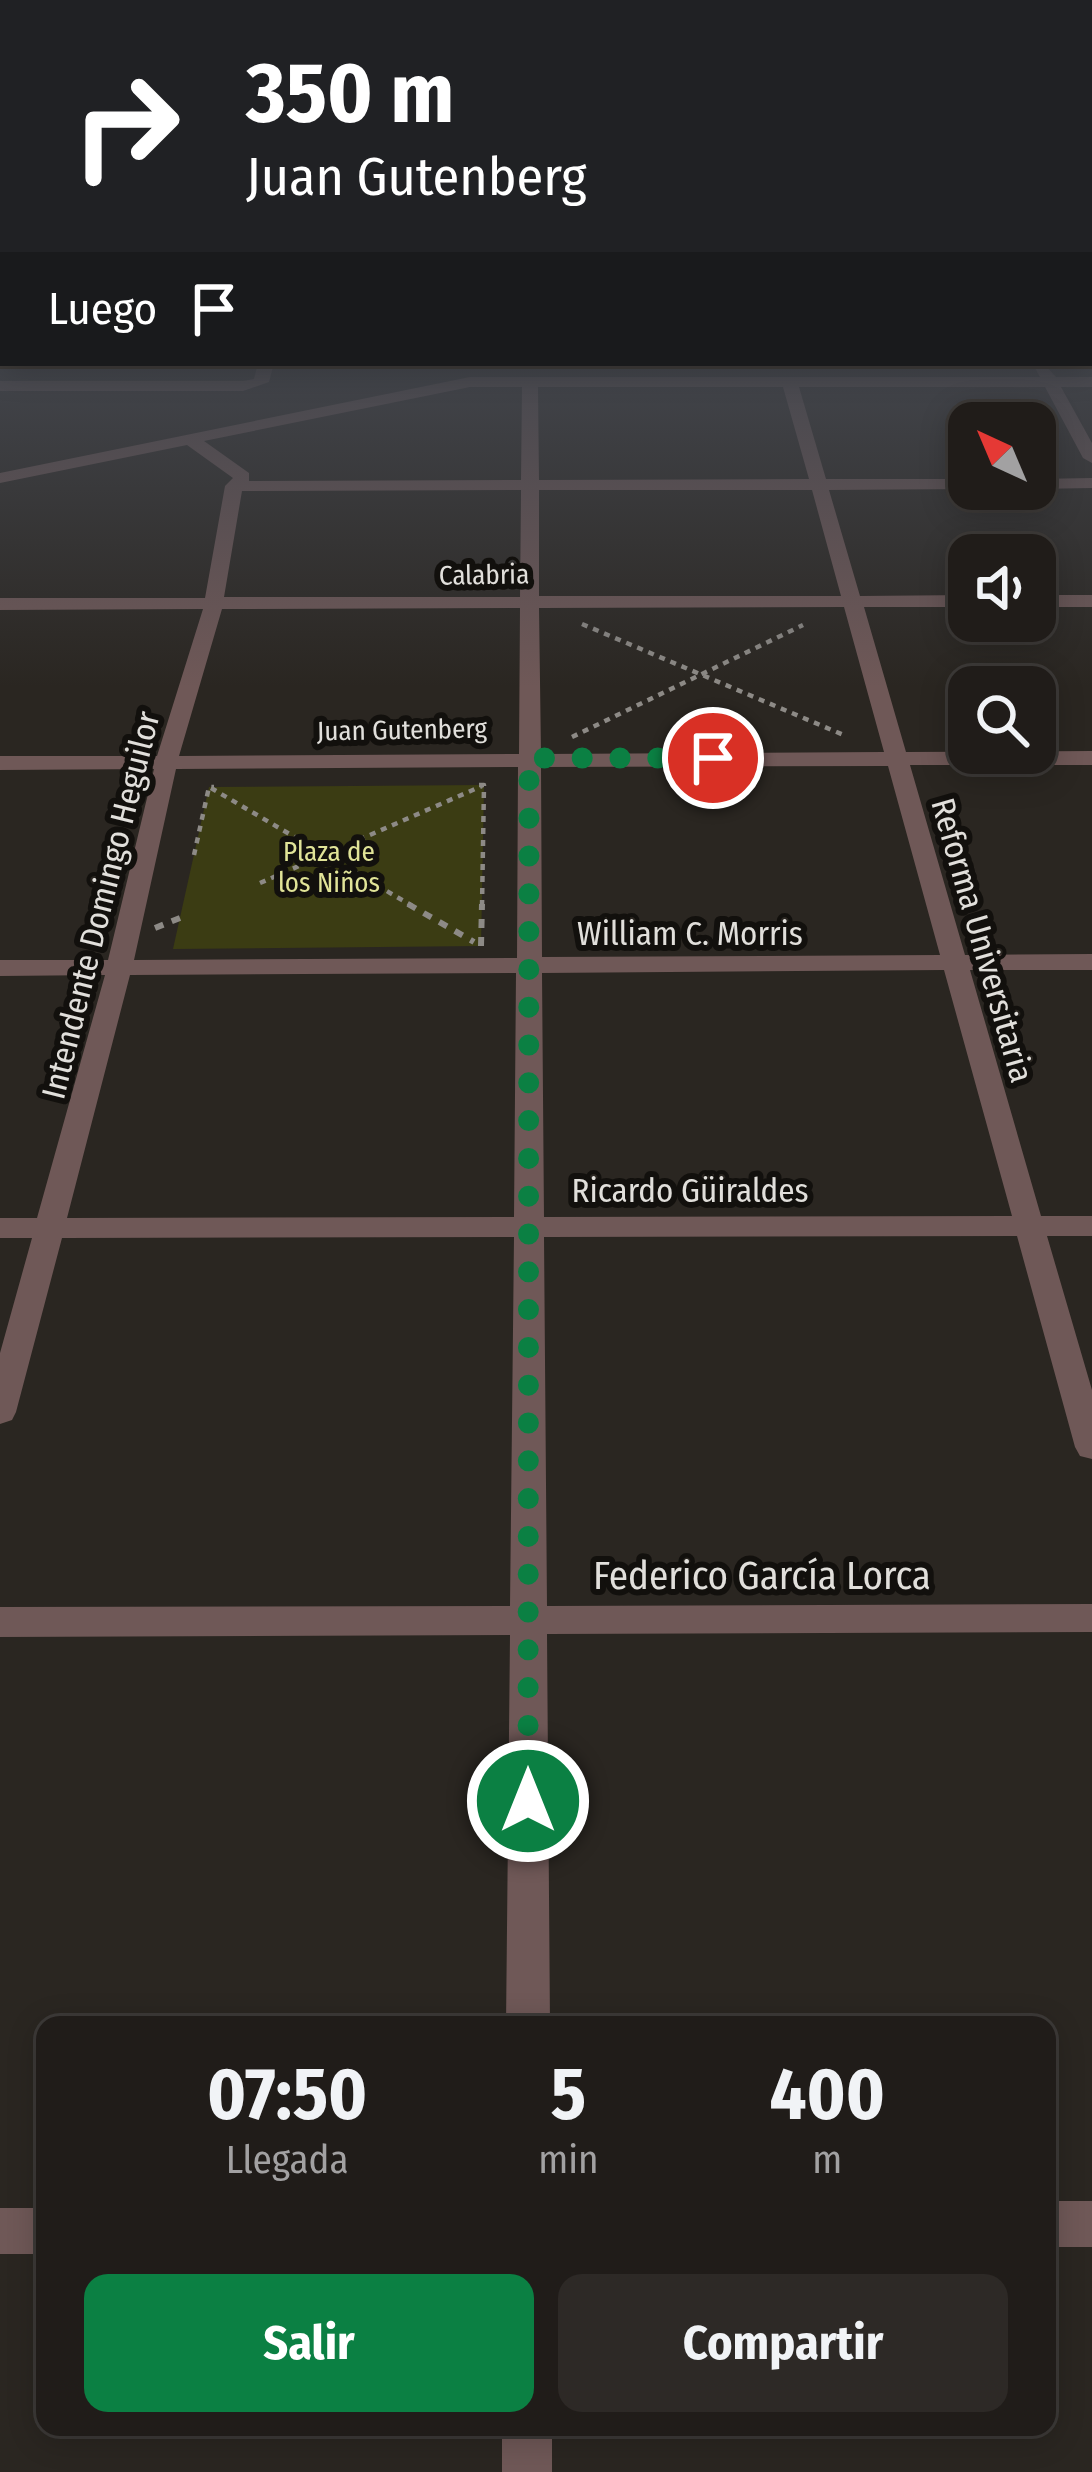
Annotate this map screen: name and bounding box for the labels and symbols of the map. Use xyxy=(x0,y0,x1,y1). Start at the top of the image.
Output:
north arrow xyxy=(948,402,1056,510)
street label: Calabria xyxy=(439,558,529,592)
street label: Intendente Domingo Heguilor xyxy=(33,707,169,1103)
pin xyxy=(662,707,764,809)
street label: Juan Gutenberg xyxy=(317,713,488,747)
street label: Reforma Universitaria xyxy=(922,794,1042,1087)
park label: Plaza de los Niños xyxy=(278,836,380,899)
street label: William C. Morris xyxy=(577,914,803,954)
street label: Ricardo Güiraldes xyxy=(571,1171,809,1211)
street label: Federico García Lorca xyxy=(593,1553,931,1599)
position arrow xyxy=(465,1738,591,1864)

